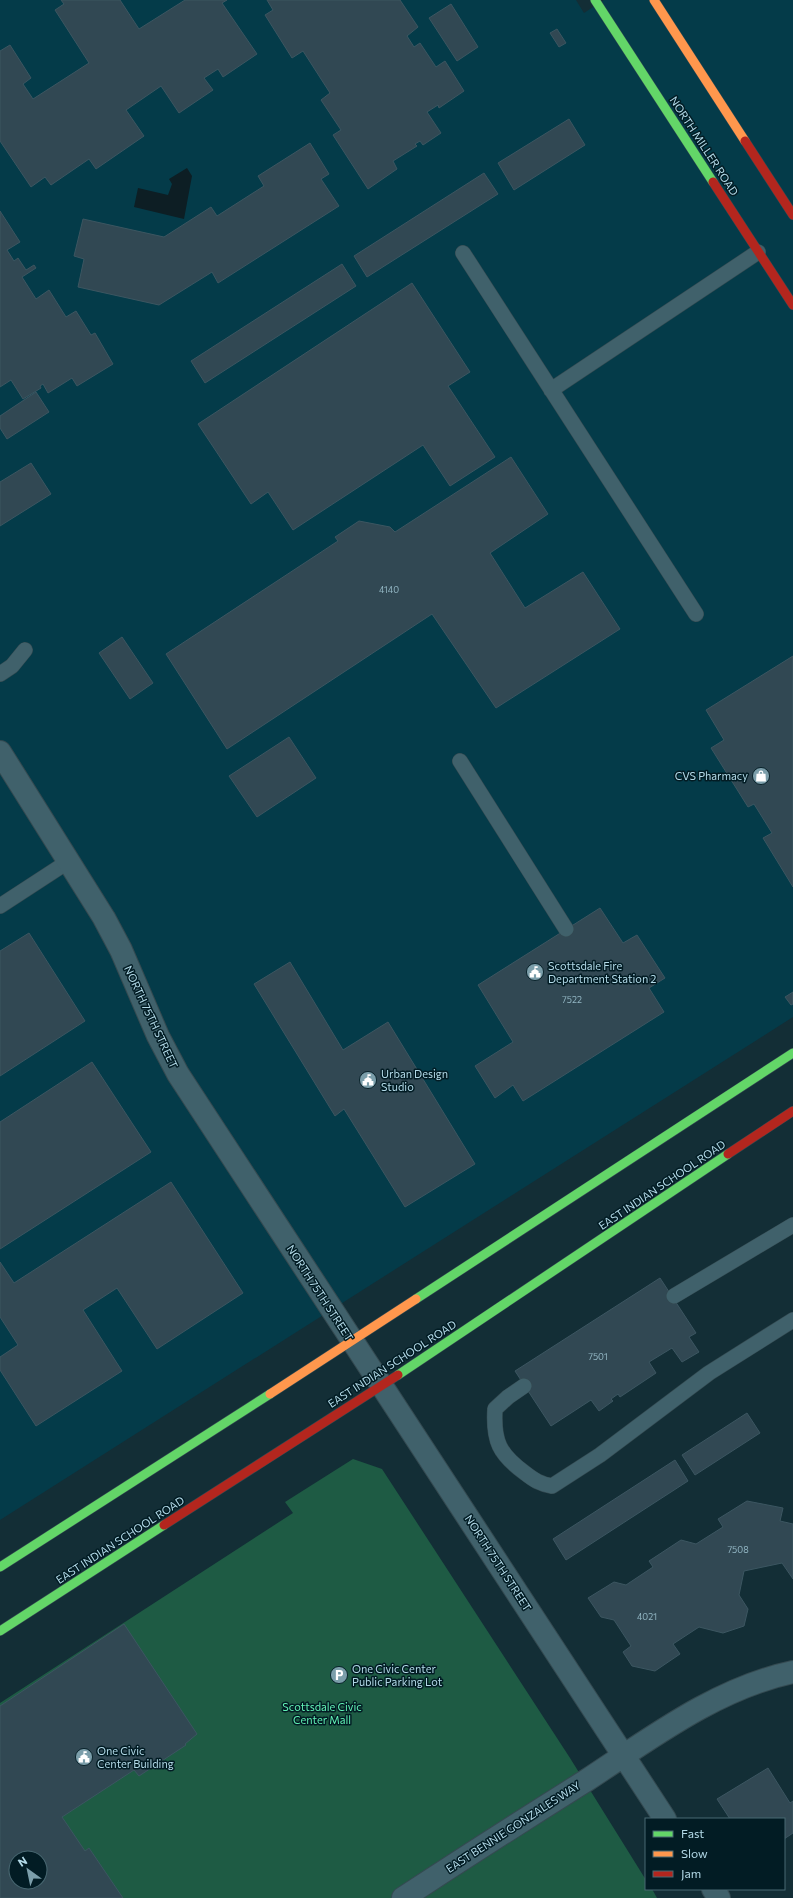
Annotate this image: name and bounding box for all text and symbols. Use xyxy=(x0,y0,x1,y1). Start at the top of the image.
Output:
street label: NORTH MILLER ROAD xyxy=(667,94,741,198)
house number: 4140 xyxy=(379,584,399,595)
shop icon: CVS Pharmacy xyxy=(751,766,771,786)
place label: CVS Pharmacy xyxy=(675,769,748,782)
place label: Scottsdale Fire Department Station 2 xyxy=(548,959,656,985)
public building icon: Scottsdale Fire Department Station 2 xyxy=(525,962,545,982)
street label: NORTH 75TH STREET xyxy=(122,963,181,1070)
house number: 7522 xyxy=(562,994,582,1005)
place label: Urban Design Studio xyxy=(381,1067,448,1093)
public building icon: Urban Design Studio xyxy=(358,1070,378,1090)
street label: EAST INDIAN SCHOOL ROAD xyxy=(596,1137,728,1232)
street label: NORTH 75TH STREET xyxy=(284,1242,356,1343)
street label: EAST INDIAN SCHOOL ROAD xyxy=(325,1317,458,1410)
house number: 7501 xyxy=(588,1351,608,1362)
street label: EAST INDIAN SCHOOL ROAD xyxy=(53,1493,186,1586)
street label: NORTH 75TH STREET xyxy=(462,1512,534,1613)
house number: 7508 xyxy=(727,1544,749,1555)
house number: 4021 xyxy=(637,1611,657,1622)
place label: One Civic Center Public Parking Lot xyxy=(352,1662,443,1688)
parking icon: One Civic Center Public Parking Lot xyxy=(329,1665,349,1685)
park label: Scottsdale Civic Center Mall xyxy=(282,1700,362,1726)
place label: One Civic Center Building xyxy=(97,1744,174,1770)
public building icon: One Civic Center Building xyxy=(74,1747,94,1767)
street label: EAST BENNIE GONZALES WAY xyxy=(443,1778,582,1875)
legend xyxy=(645,1818,785,1890)
text: Fast xyxy=(681,1826,704,1840)
text: Slow xyxy=(681,1846,708,1860)
north arrow xyxy=(8,1850,48,1890)
text: N xyxy=(15,1853,29,1869)
text: Jam xyxy=(681,1866,701,1881)

